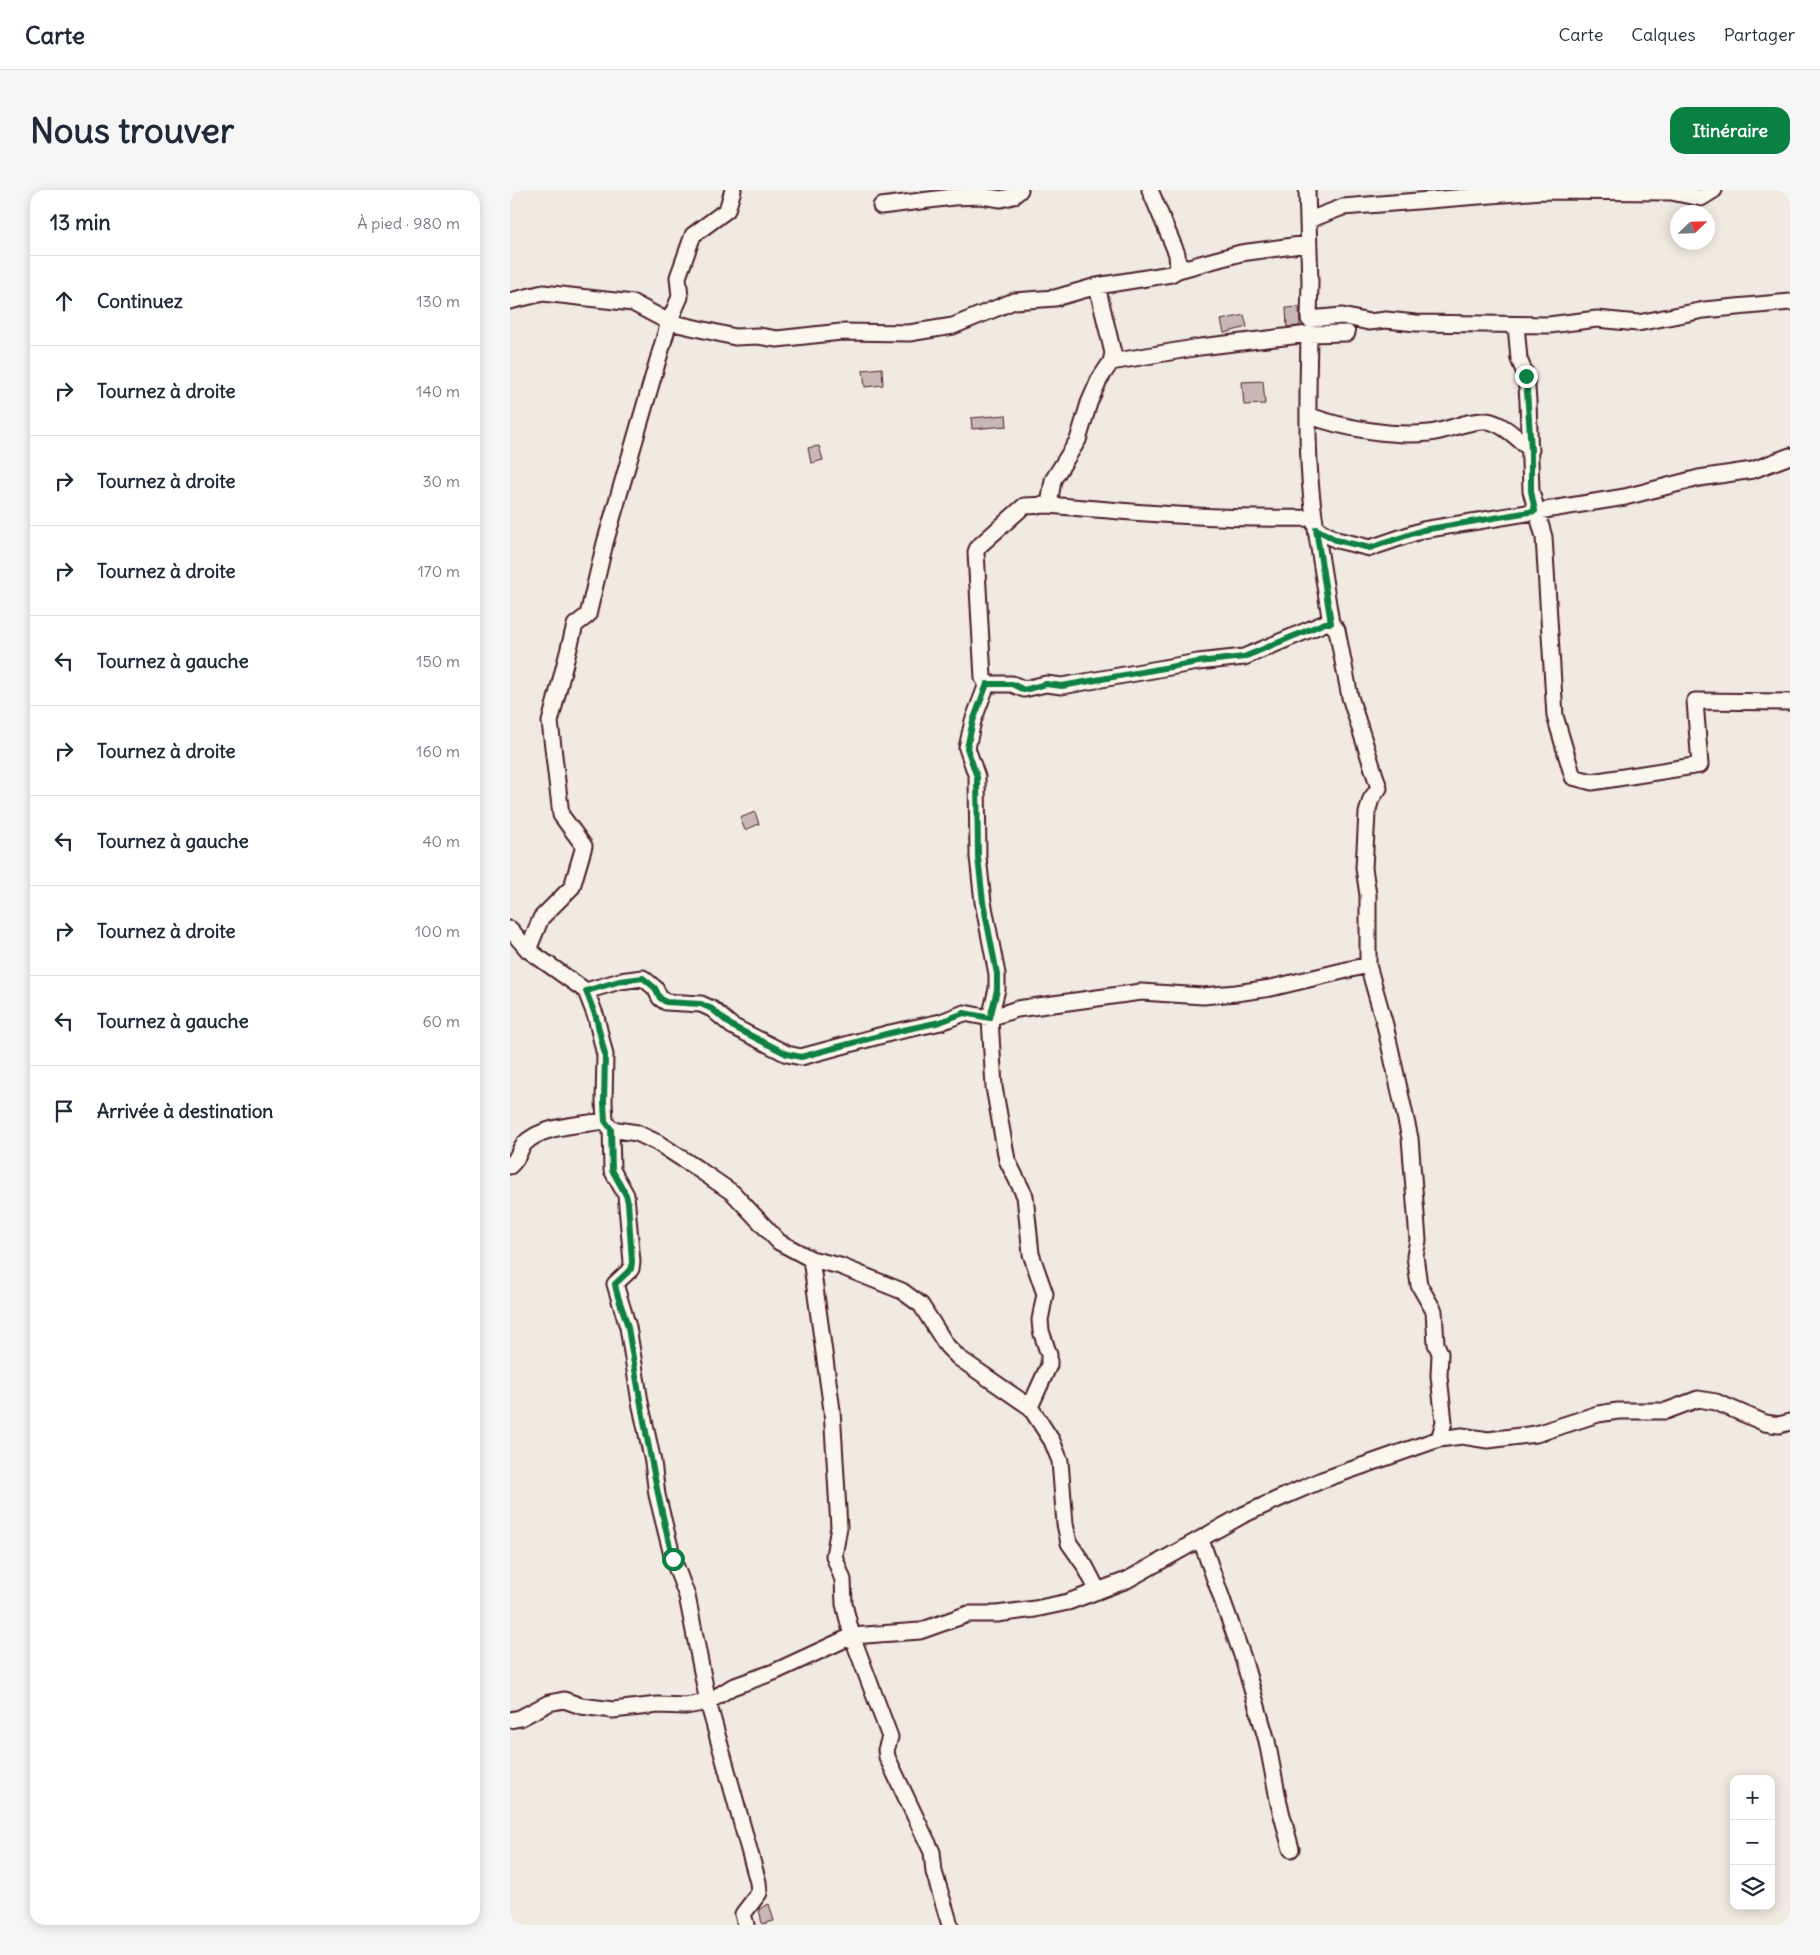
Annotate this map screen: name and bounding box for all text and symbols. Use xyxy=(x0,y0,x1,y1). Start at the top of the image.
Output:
text: Carte xyxy=(25,20,85,50)
text: Carte xyxy=(1558,23,1603,46)
text: Calques xyxy=(1631,23,1696,46)
text: Partager xyxy=(1724,23,1795,46)
button: Itinéraire xyxy=(1670,107,1790,154)
text: Nous trouver xyxy=(30,108,234,152)
north arrow xyxy=(1670,205,1715,250)
text: 13 min xyxy=(50,209,111,236)
text: À pied · 980 m xyxy=(357,213,460,233)
icon: ahead xyxy=(50,287,78,315)
text: Continuez xyxy=(97,289,183,313)
text: 130 m xyxy=(416,291,460,311)
route end xyxy=(1515,365,1538,388)
icon: right xyxy=(50,377,78,405)
text: Tournez à droite xyxy=(97,379,236,403)
text: 140 m xyxy=(416,381,460,401)
icon: right xyxy=(50,467,78,495)
text: Tournez à droite xyxy=(97,469,236,493)
text: 30 m xyxy=(423,471,460,491)
icon: right xyxy=(50,557,78,585)
text: Tournez à droite xyxy=(97,559,236,583)
text: 170 m xyxy=(417,561,460,581)
icon: left xyxy=(50,647,78,675)
text: Tournez à gauche xyxy=(97,649,249,673)
text: 150 m xyxy=(416,651,460,671)
icon: right xyxy=(50,737,78,765)
text: Tournez à droite xyxy=(97,739,236,763)
text: 160 m xyxy=(416,741,460,761)
icon: left xyxy=(50,827,78,855)
text: Tournez à gauche xyxy=(97,829,249,853)
text: 40 m xyxy=(422,831,460,851)
icon: right xyxy=(50,917,78,945)
text: Tournez à droite xyxy=(97,919,236,943)
text: 100 m xyxy=(415,921,460,941)
icon: left xyxy=(50,1007,78,1035)
text: Tournez à gauche xyxy=(97,1009,249,1033)
text: 60 m xyxy=(422,1011,460,1031)
icon: arrive xyxy=(50,1097,78,1125)
text: Arrivée à destination xyxy=(97,1099,273,1123)
route start xyxy=(662,1548,685,1571)
map controls xyxy=(1730,1775,1775,1910)
button: + xyxy=(1730,1775,1775,1820)
button: − xyxy=(1730,1820,1775,1865)
button: layers xyxy=(1730,1865,1775,1910)

